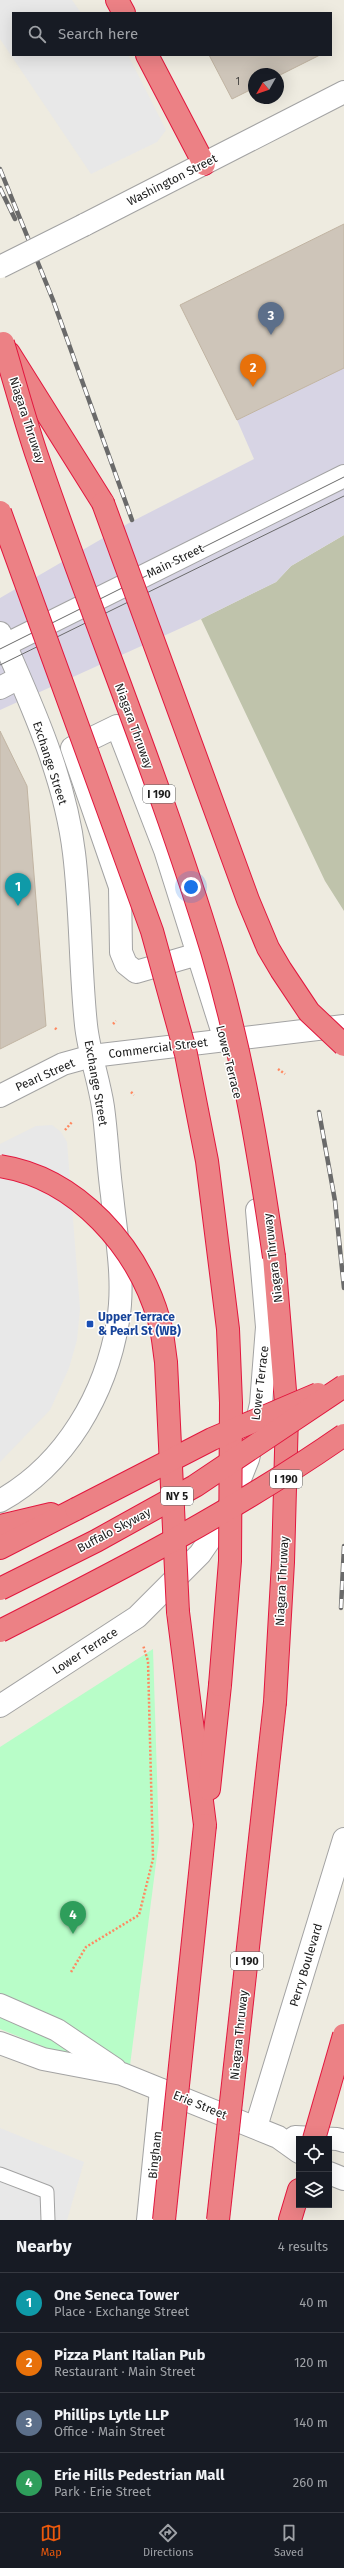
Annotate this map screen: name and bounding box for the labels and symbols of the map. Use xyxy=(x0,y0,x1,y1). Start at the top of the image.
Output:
north arrow xyxy=(248,68,284,104)
house number: 1 xyxy=(236,76,240,88)
street label: Washington Street xyxy=(125,151,220,209)
pin: 3 xyxy=(258,302,284,335)
pin: 2 xyxy=(240,354,266,387)
street label: Niagara Thruway xyxy=(6,375,48,465)
street label: Main Street xyxy=(144,541,207,581)
street label: Niagara Thruway xyxy=(112,681,156,771)
street label: Exchange Street xyxy=(30,720,70,807)
road number: I 190 xyxy=(143,785,175,803)
pin: 1 xyxy=(5,873,31,906)
your location xyxy=(181,877,201,897)
street label: Lower Terrace xyxy=(213,1024,245,1100)
street label: Commercial Street xyxy=(108,1035,209,1061)
street label: Exchange Street xyxy=(82,1039,111,1128)
street label: Pearl Street xyxy=(13,1055,77,1094)
street label: Niagara Thruway xyxy=(261,1212,285,1304)
place label: Upper Terrace & Pearl St (WB) xyxy=(98,1310,181,1338)
marker: Upper Terrace & Pearl St (WB) xyxy=(85,1319,95,1329)
street label: Lower Terrace xyxy=(248,1345,272,1421)
road number: I 190 xyxy=(270,1470,302,1488)
road number: NY 5 xyxy=(161,1487,193,1505)
street label: Buffalo Skyway xyxy=(75,1505,153,1555)
street label: Niagara Thruway xyxy=(273,1536,291,1626)
street label: Lower Terrace xyxy=(50,1625,120,1677)
pin: 4 xyxy=(60,1901,86,1934)
street label: Perry Boulevard xyxy=(287,1922,325,2008)
road number: I 190 xyxy=(231,1952,263,1970)
street label: Niagara Thruway xyxy=(227,1989,251,2080)
street label: Erie Street xyxy=(171,2088,229,2122)
street label: Bingham xyxy=(146,2131,164,2179)

